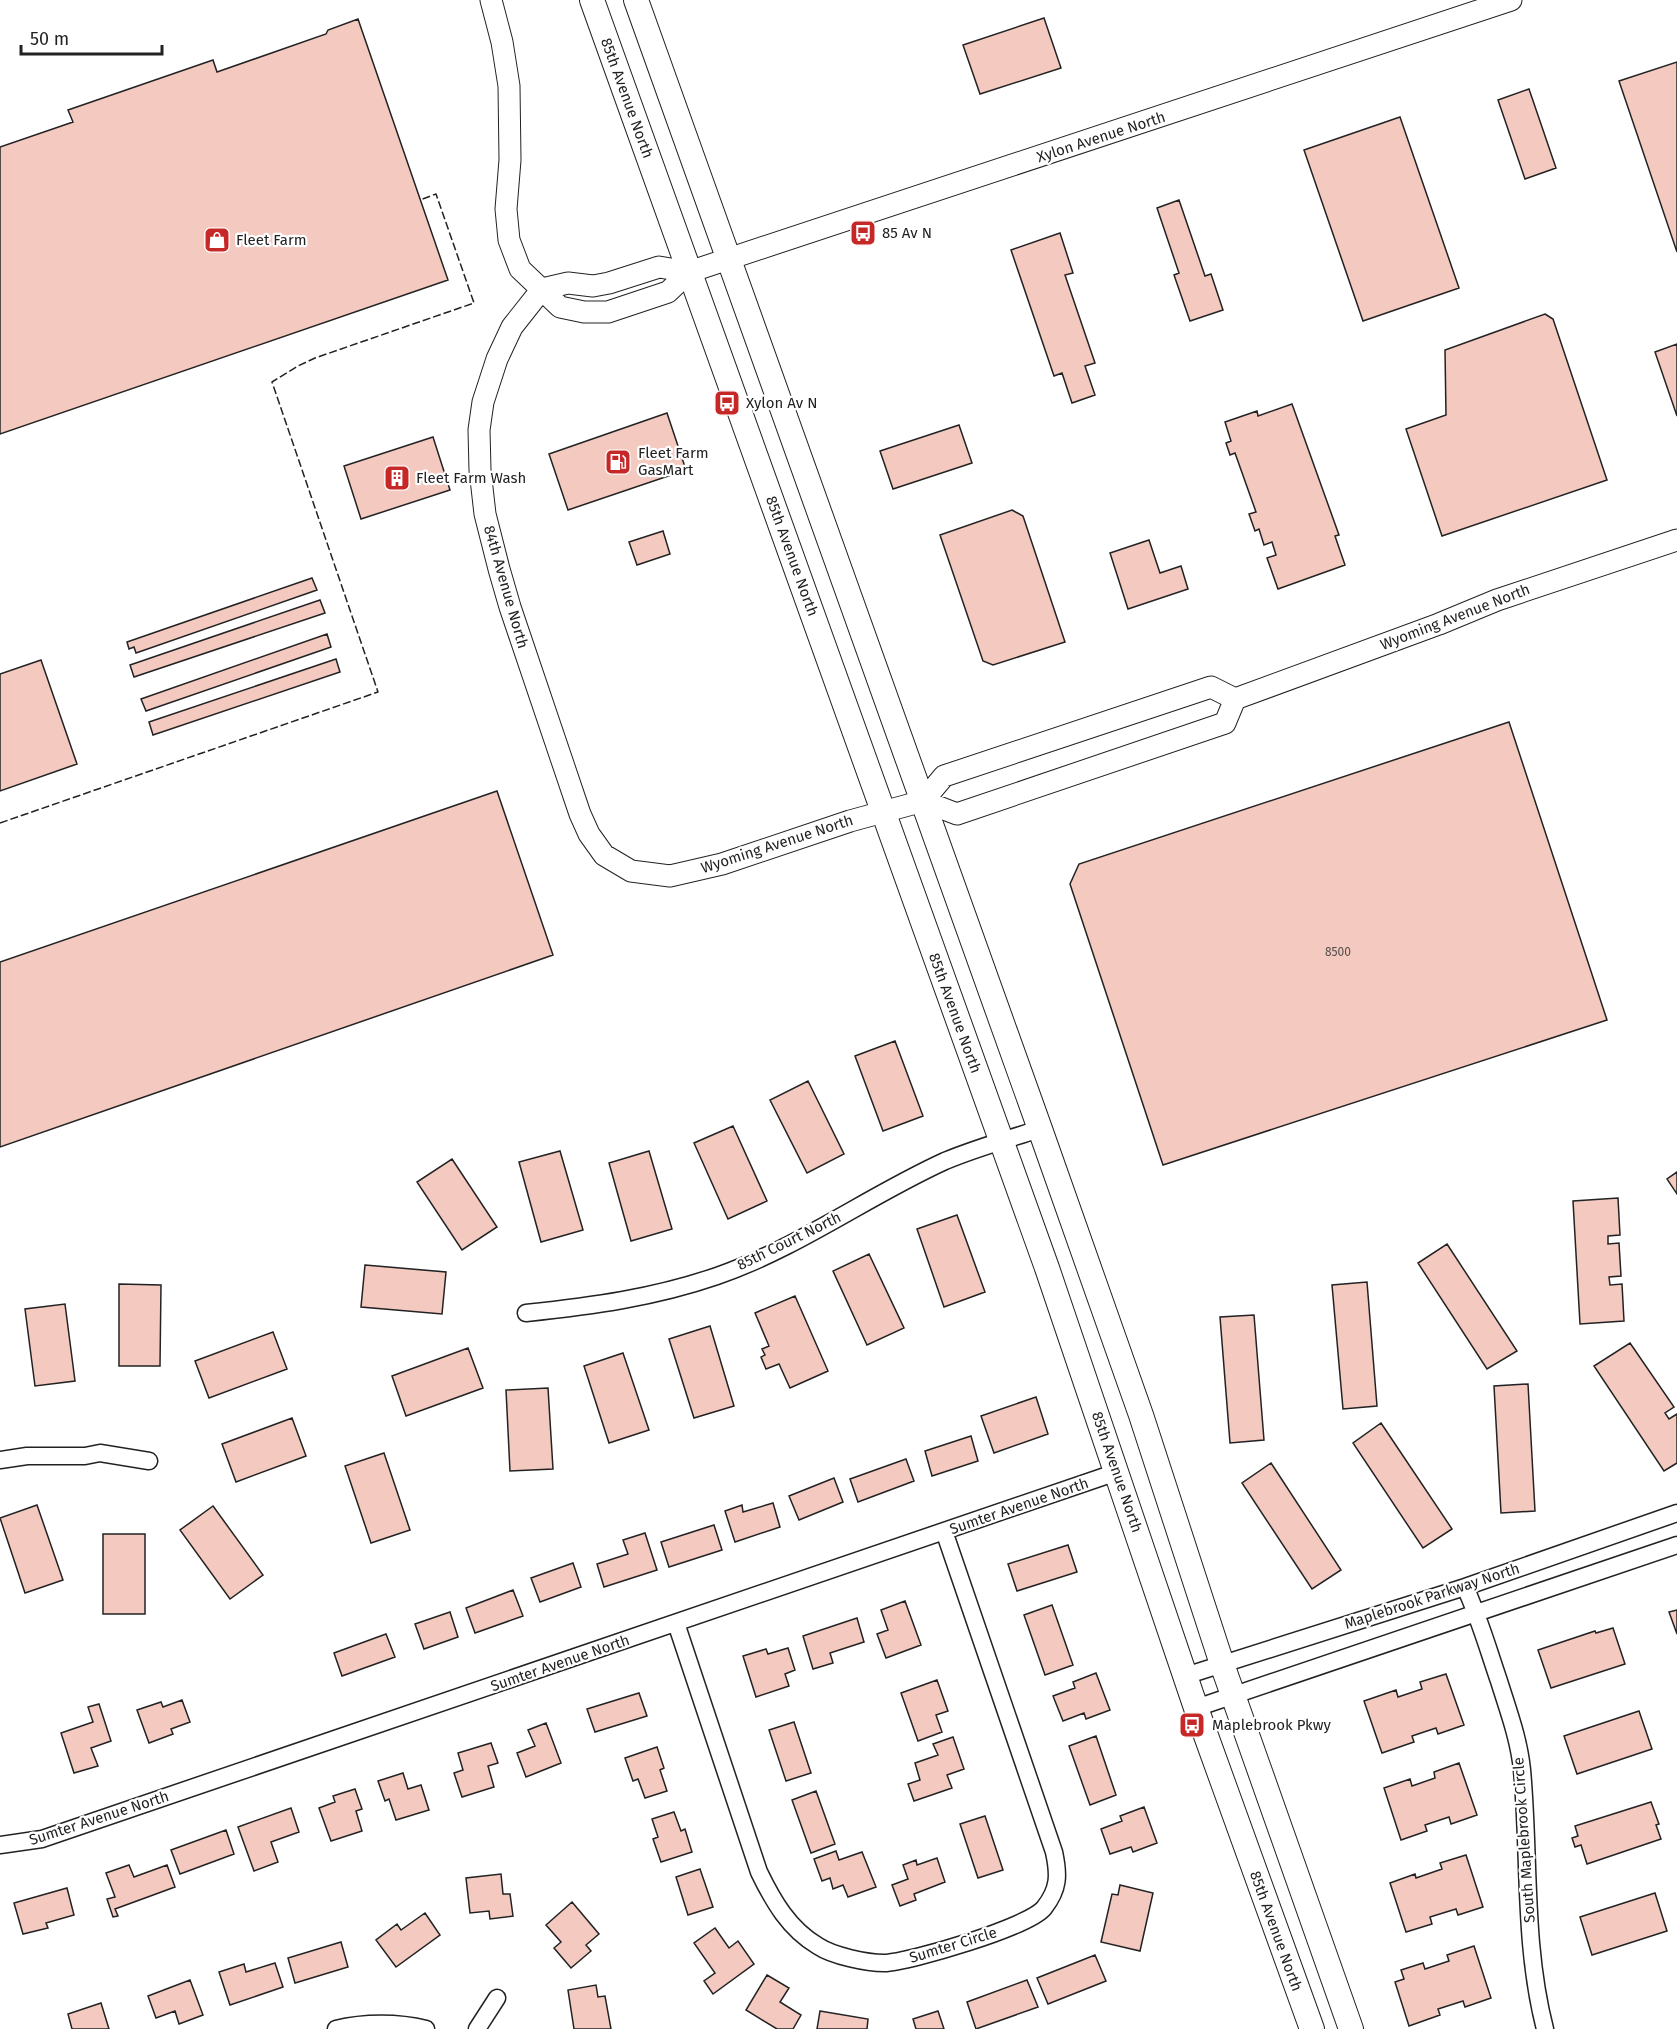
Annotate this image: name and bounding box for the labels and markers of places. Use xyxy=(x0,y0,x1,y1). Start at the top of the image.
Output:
bus stop icon: 85 Av N xyxy=(848,218,878,248)
place label: 85 Av N xyxy=(882,224,932,242)
shop icon: Fleet Farm xyxy=(202,225,232,255)
place label: Fleet Farm xyxy=(236,231,307,249)
bus stop icon: Xylon Av N xyxy=(712,388,742,418)
place label: Xylon Av N xyxy=(746,394,817,412)
place label: Fleet Farm GasMart xyxy=(638,444,709,479)
fuel station icon: Fleet Farm GasMart xyxy=(603,447,633,477)
building icon: Fleet Farm Wash xyxy=(382,463,412,493)
place label: Fleet Farm Wash xyxy=(416,469,526,487)
bus stop icon: Maplebrook Pkwy xyxy=(1177,1710,1207,1740)
place label: Maplebrook Pkwy xyxy=(1212,1716,1332,1734)

